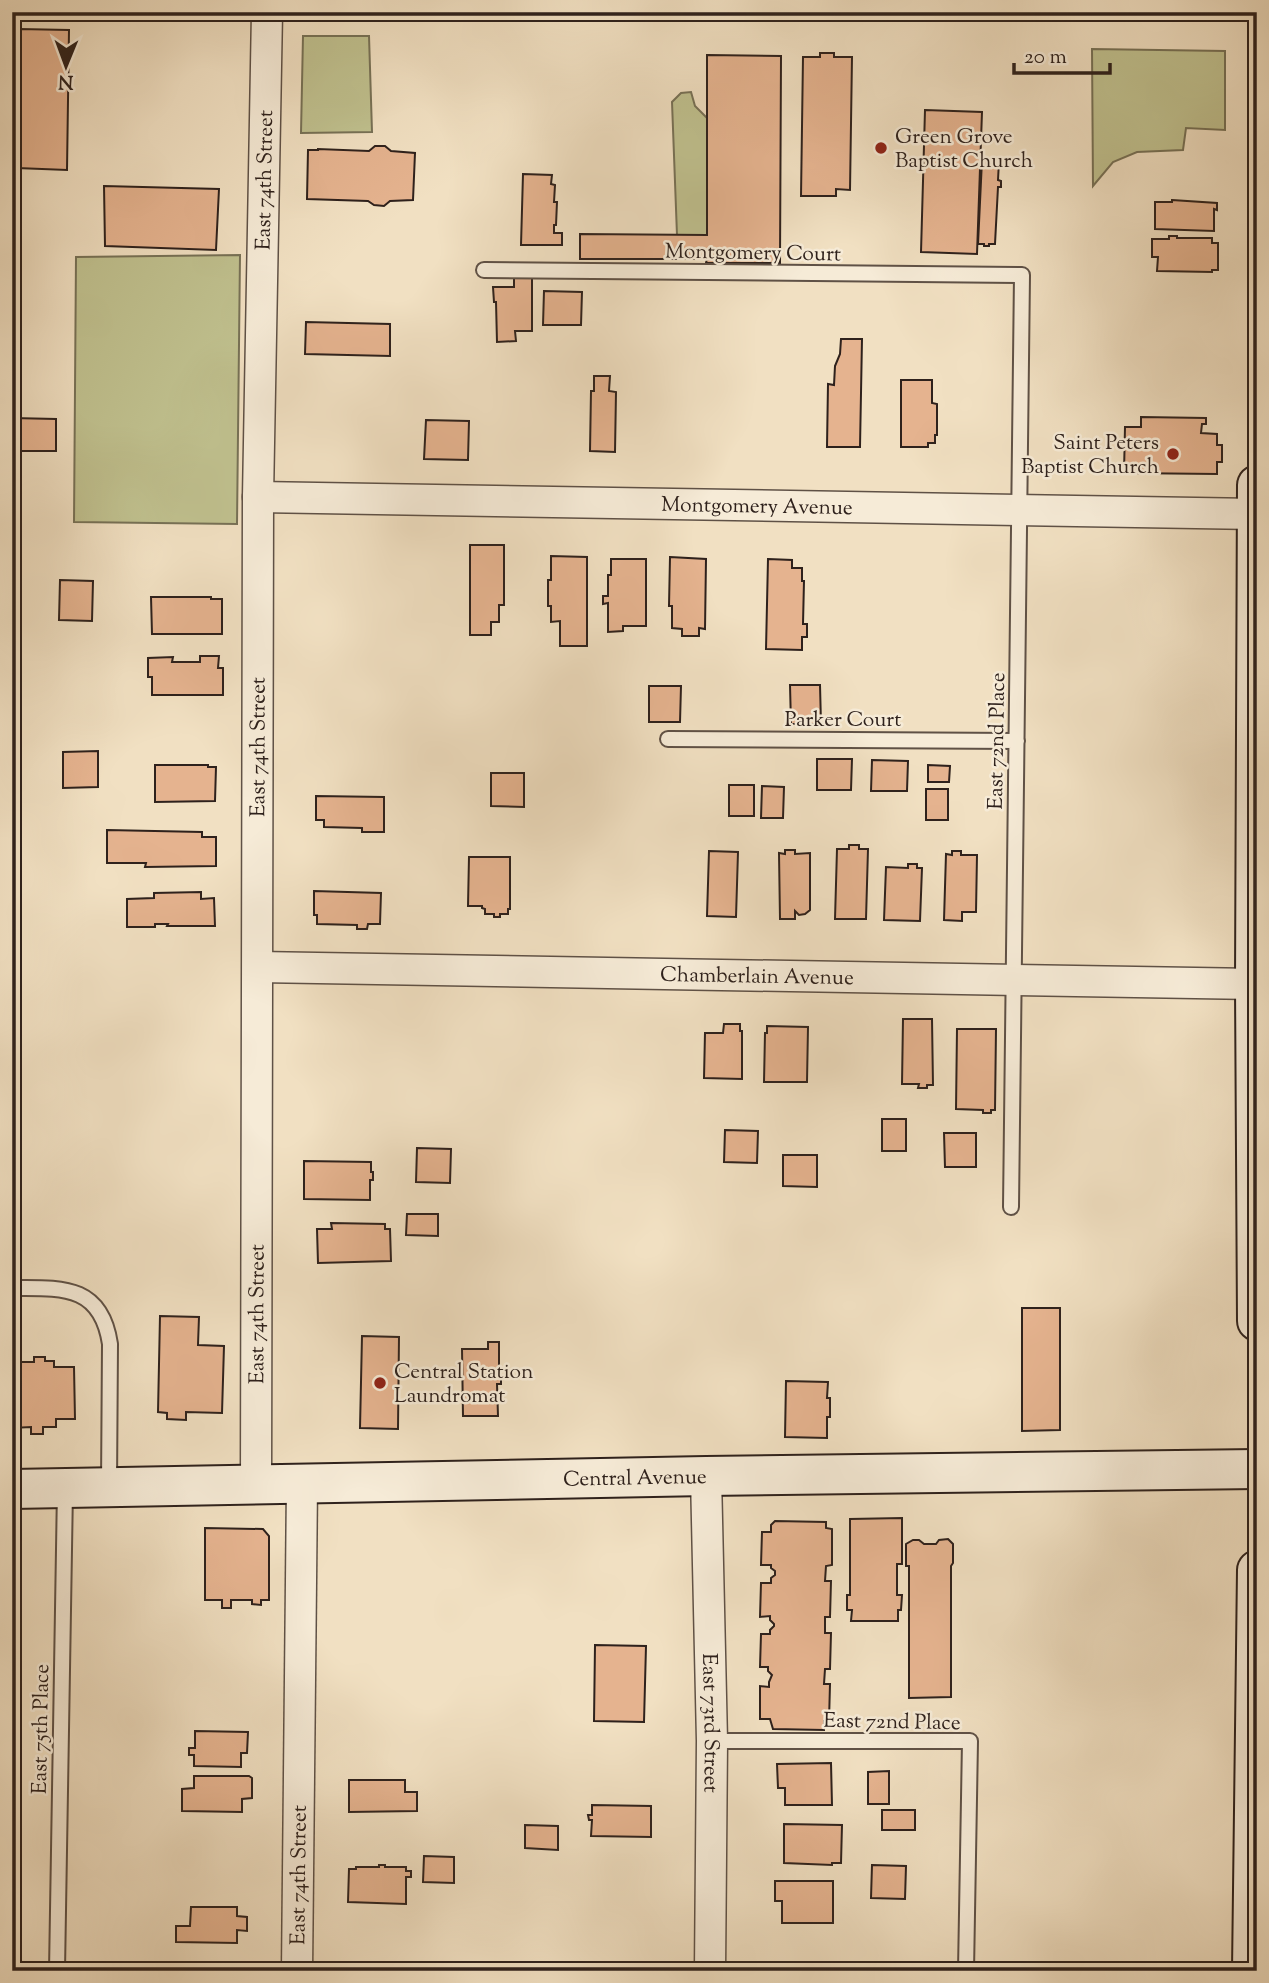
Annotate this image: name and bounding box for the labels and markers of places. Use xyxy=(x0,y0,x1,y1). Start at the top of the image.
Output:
place label: Green Grove Baptist Church xyxy=(895,123,1033,177)
marker: Green Grove Baptist Church xyxy=(873,140,889,156)
place label: Saint Peters Baptist Church xyxy=(1021,429,1159,483)
marker: Saint Peters Baptist Church xyxy=(1165,446,1181,462)
place label: Central Station Laundromat xyxy=(394,1358,534,1412)
marker: Central Station Laundromat xyxy=(372,1375,388,1391)

